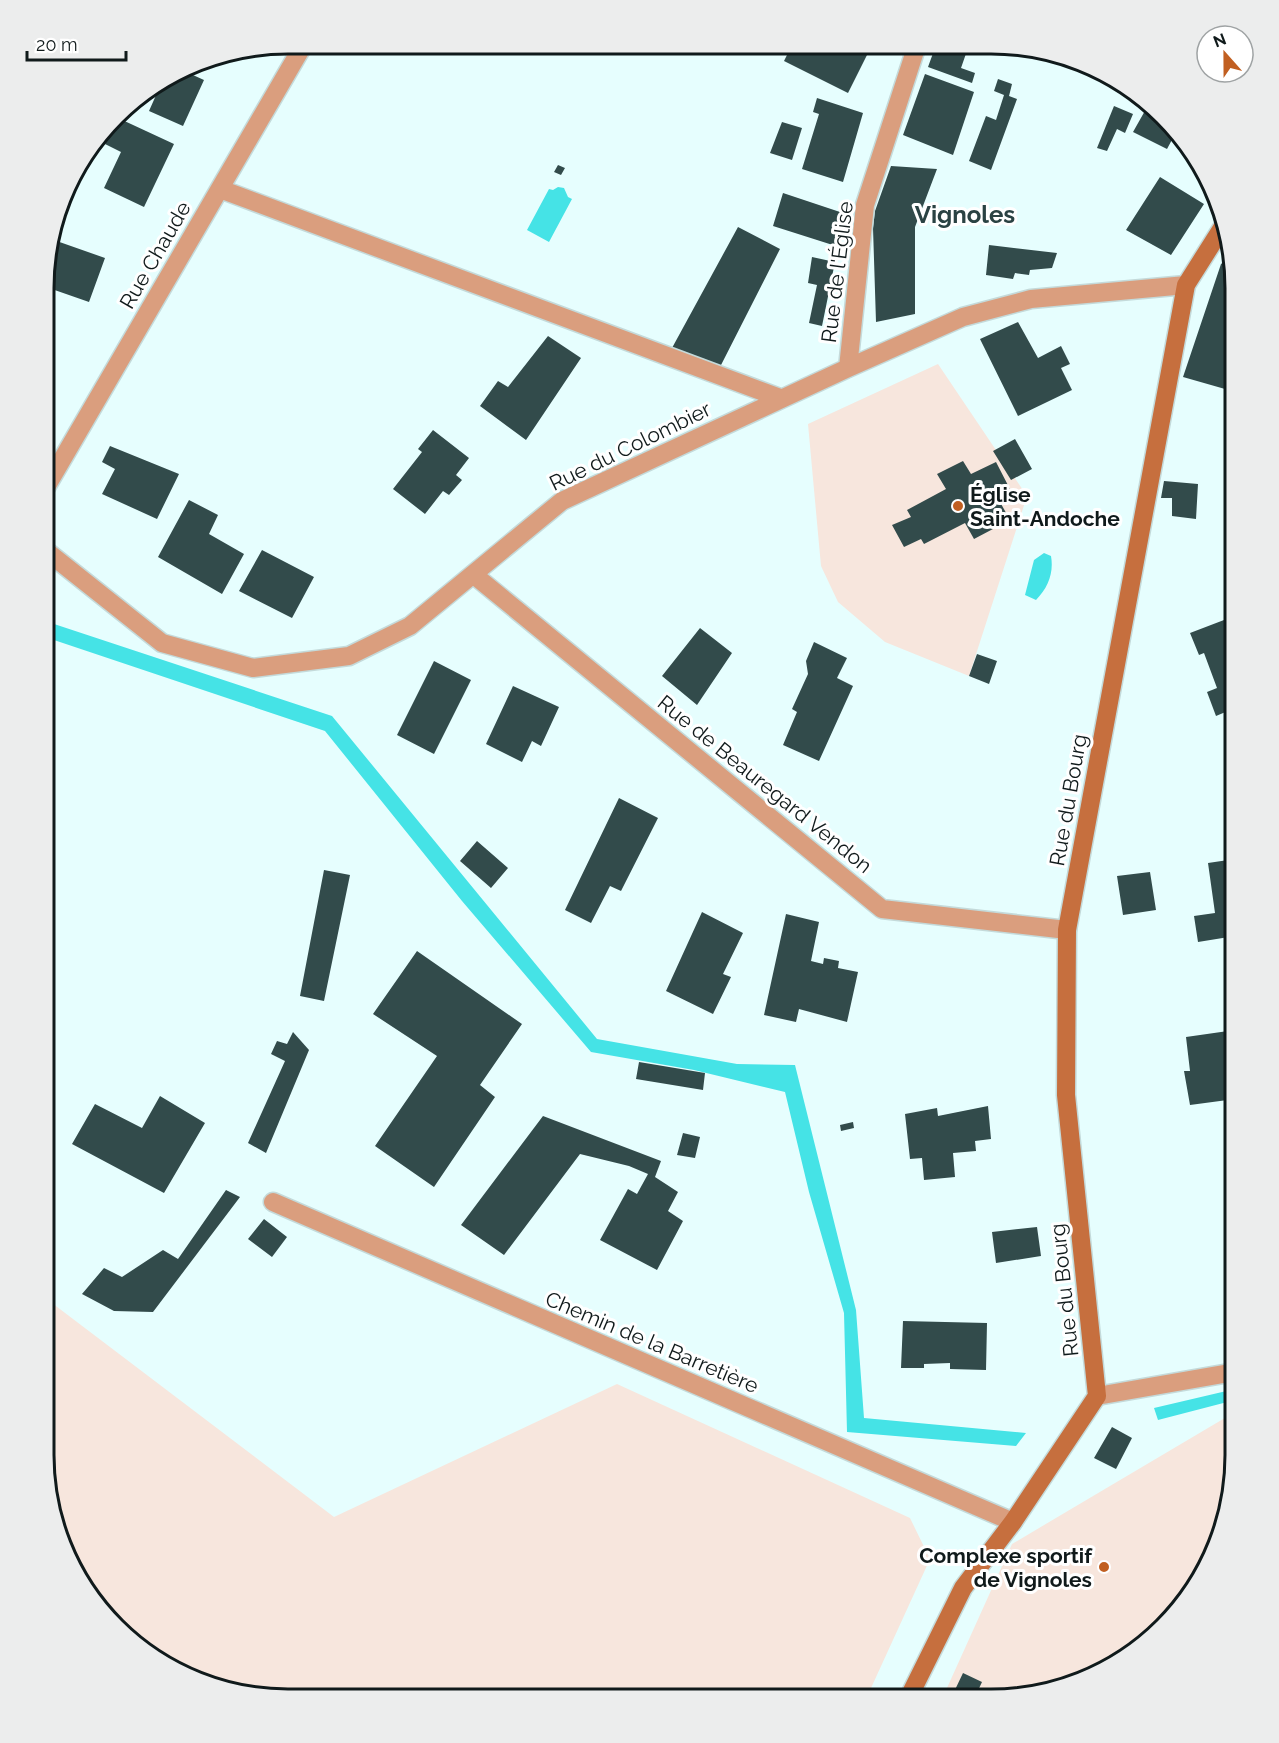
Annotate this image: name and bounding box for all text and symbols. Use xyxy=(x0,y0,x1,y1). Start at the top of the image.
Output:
scale bar xyxy=(27,24,126,62)
north arrow xyxy=(1195,24,1255,84)
text: N xyxy=(1211,29,1229,52)
text: 20 m xyxy=(36,34,78,55)
street label: Rue Chaude xyxy=(114,197,196,313)
street label: Rue de l'Église xyxy=(816,200,858,344)
district label: Vignoles xyxy=(915,200,1015,229)
street label: Rue du Colombier xyxy=(545,396,715,496)
place label: Église Saint-Andoche xyxy=(970,482,1120,531)
marker: Église Saint-Andoche xyxy=(951,499,965,513)
street label: Rue de Beauregard Vendon xyxy=(653,690,877,878)
street label: Rue du Bourg xyxy=(1044,732,1092,868)
street label: Rue du Bourg xyxy=(1045,1222,1083,1358)
street label: Chemin de la Barretière xyxy=(542,1286,762,1398)
place label: Complexe sportif de Vignoles xyxy=(919,1543,1093,1592)
marker: Complexe sportif de Vignoles xyxy=(1097,1560,1111,1574)

